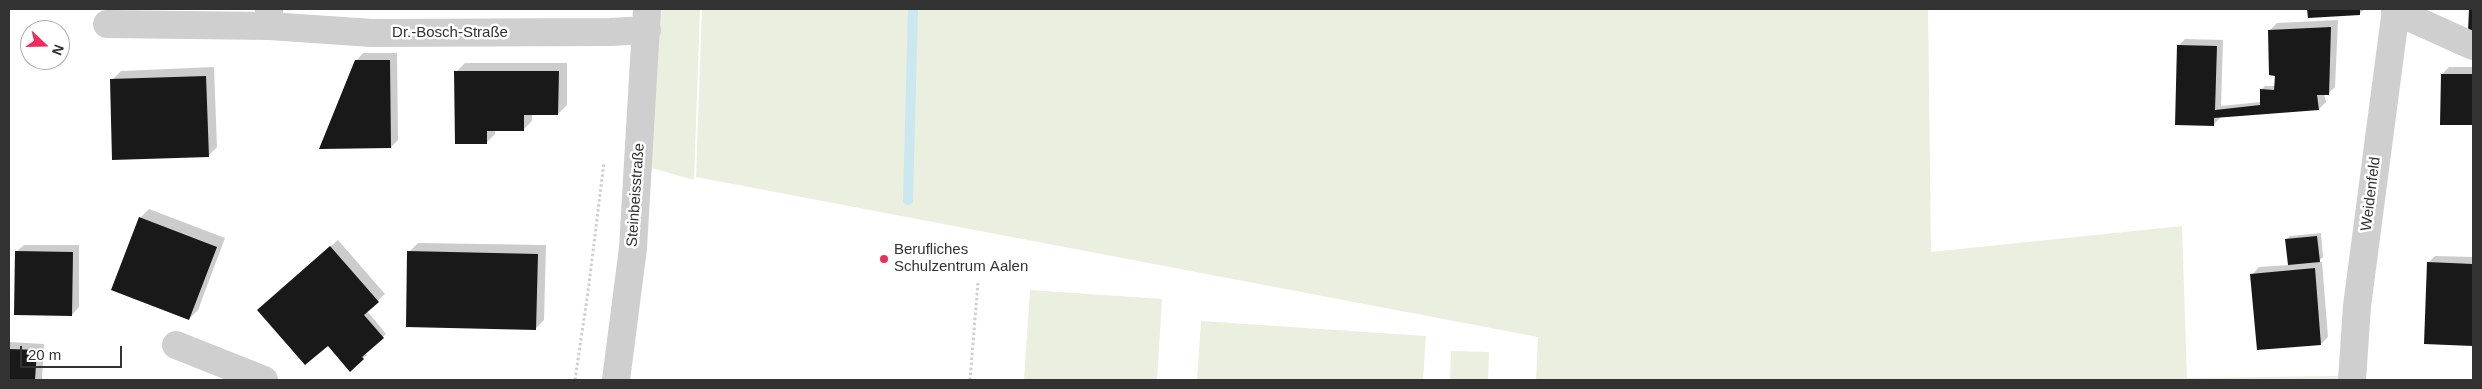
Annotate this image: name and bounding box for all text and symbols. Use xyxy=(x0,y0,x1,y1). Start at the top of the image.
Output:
north arrow xyxy=(20,20,70,70)
street label: Dr.-Bosch-Straße xyxy=(392,24,508,42)
text: N xyxy=(49,42,67,58)
street label: Steinbeisstraße xyxy=(623,142,649,248)
street label: Weidenfeld xyxy=(2358,156,2384,232)
place label: Berufliches Schulzentrum Aalen xyxy=(894,241,1028,276)
marker: Berufliches Schulzentrum Aalen xyxy=(878,253,890,265)
scale bar xyxy=(22,336,125,368)
text: 20 m xyxy=(28,346,61,363)

